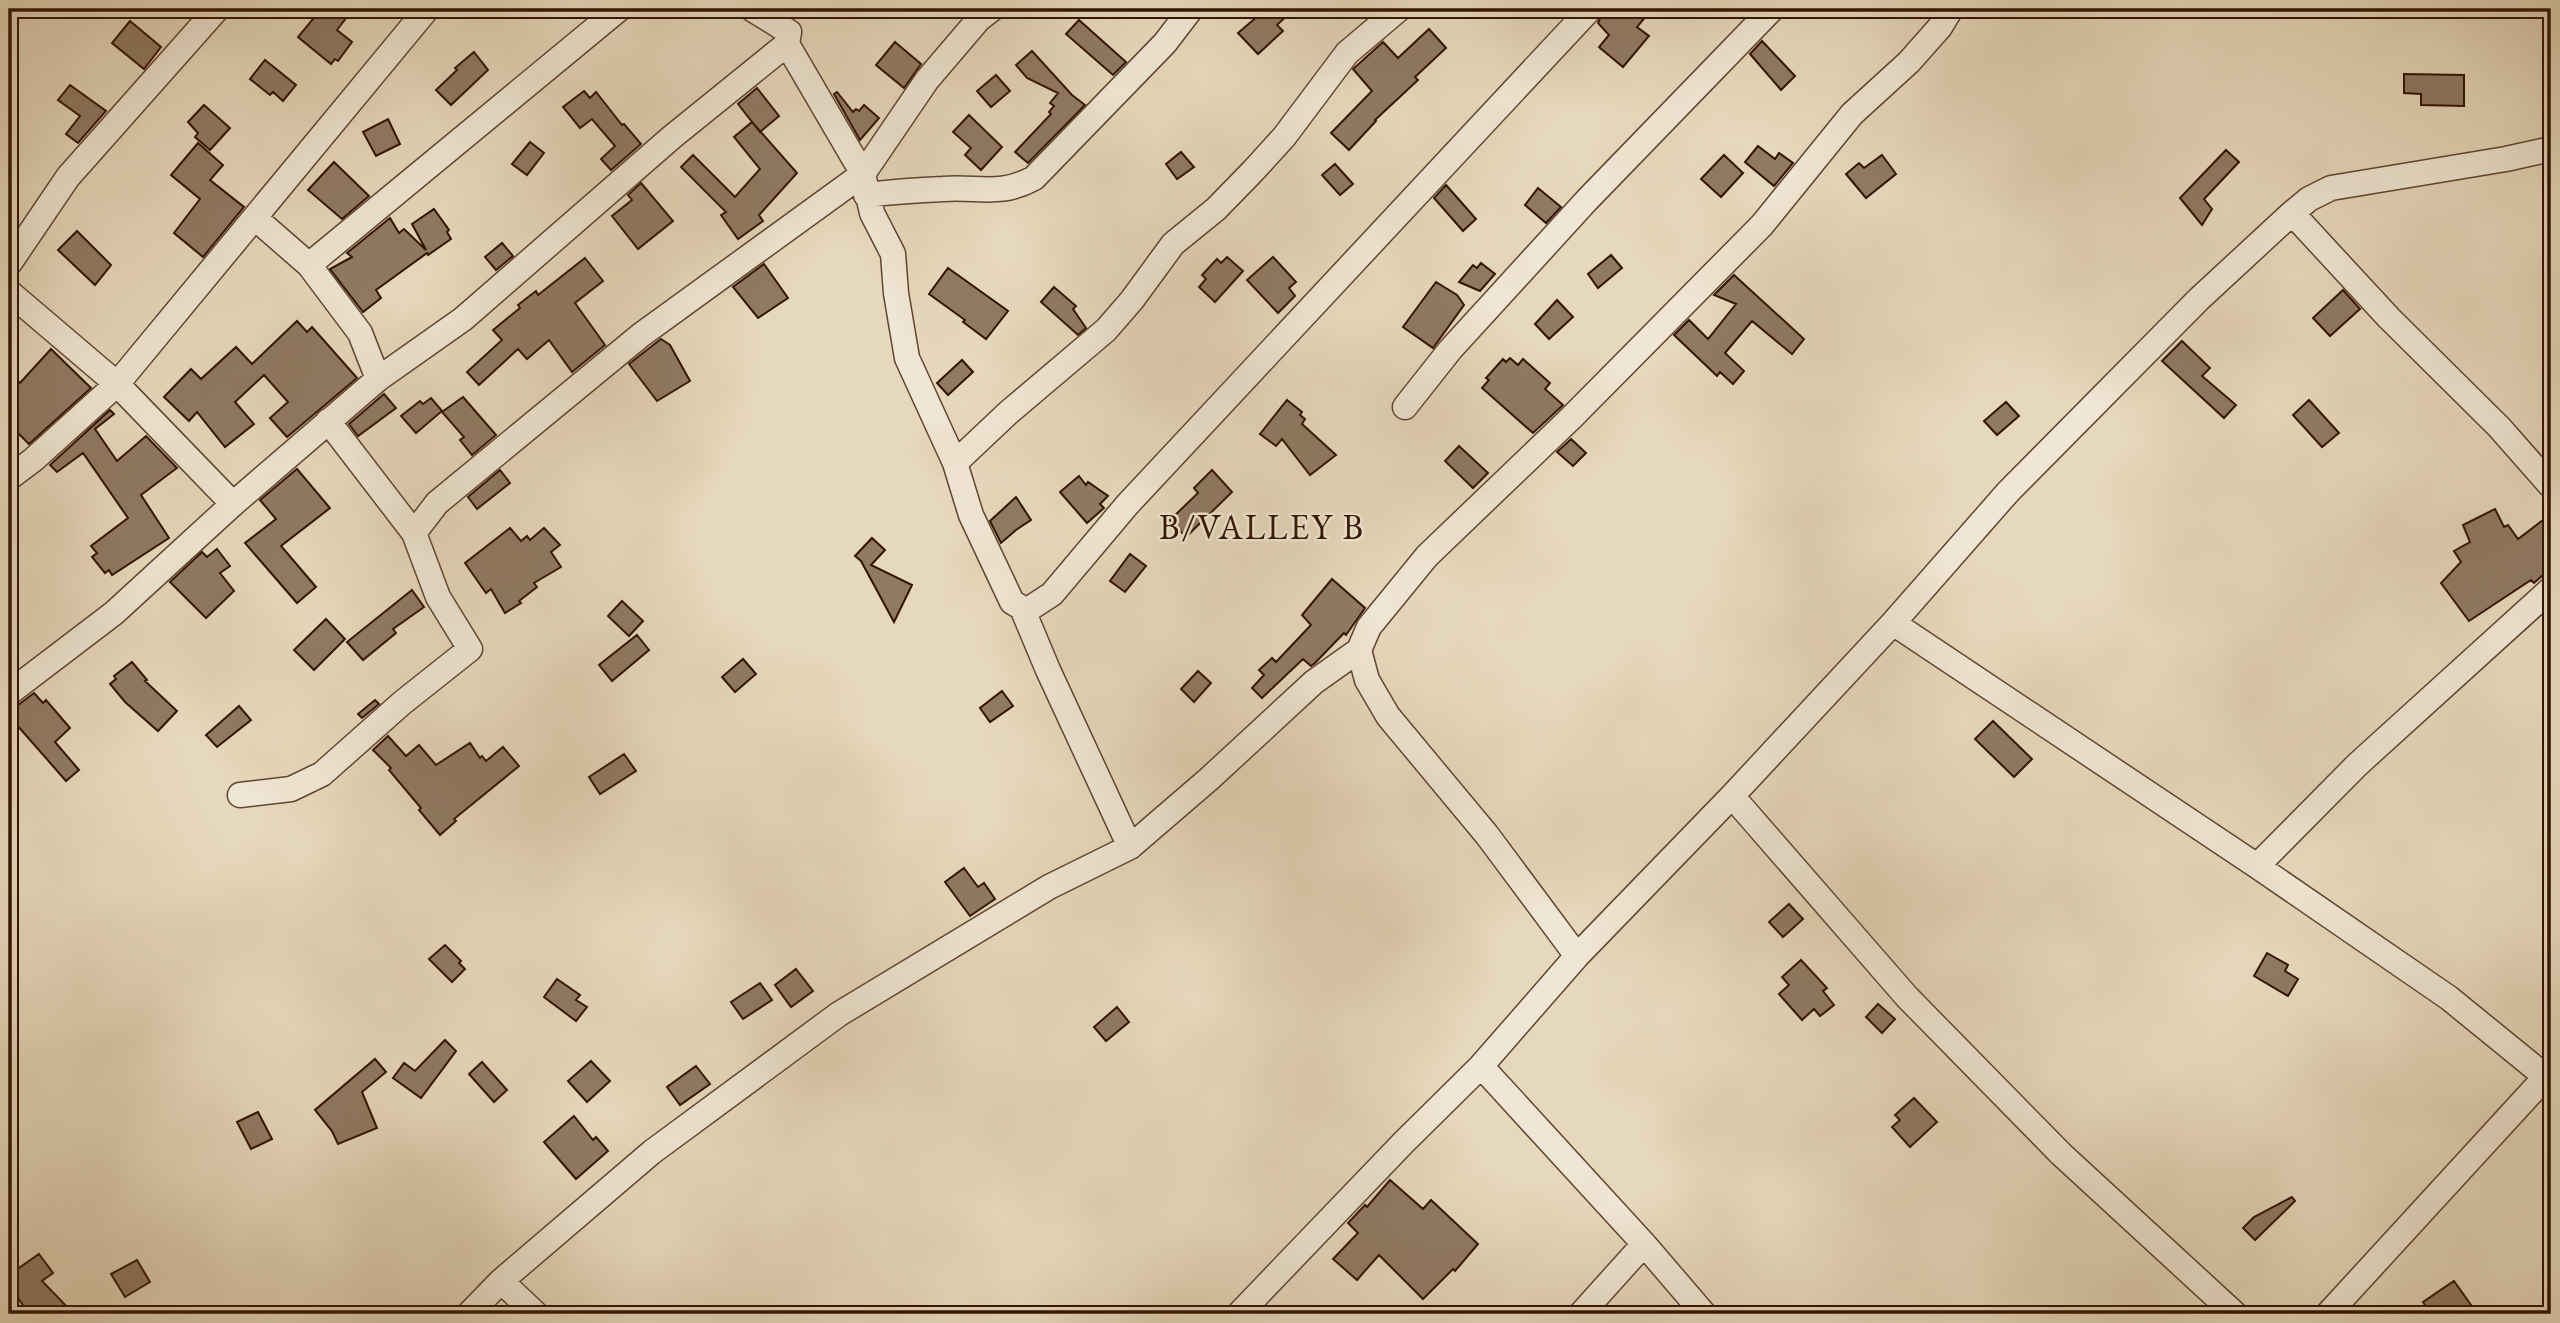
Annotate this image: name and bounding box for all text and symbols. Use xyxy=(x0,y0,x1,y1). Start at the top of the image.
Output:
district label: B/VALLEY B xyxy=(1159,504,1365,549)

